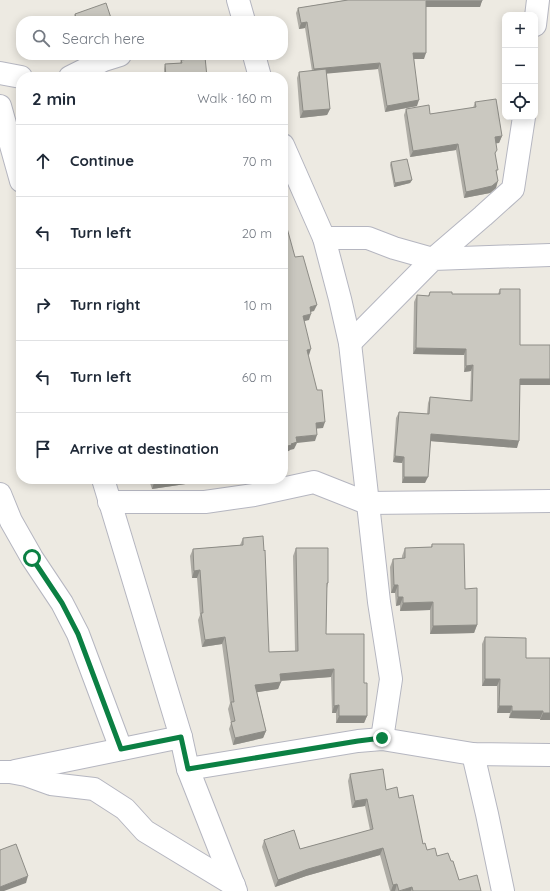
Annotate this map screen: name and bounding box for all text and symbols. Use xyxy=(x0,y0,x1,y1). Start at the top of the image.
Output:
map controls xyxy=(502,12,538,120)
button: + xyxy=(502,12,538,48)
search box xyxy=(16,16,288,60)
icon: search xyxy=(30,27,52,49)
text: Search here xyxy=(62,29,145,48)
button: − xyxy=(502,48,538,84)
button: locate xyxy=(502,84,538,120)
text: 2 min xyxy=(32,88,76,109)
text: Walk · 160 m xyxy=(197,90,272,106)
icon: ahead xyxy=(32,150,54,172)
text: Continue xyxy=(70,151,134,170)
text: 70 m xyxy=(242,153,272,169)
icon: left xyxy=(32,222,54,244)
text: Turn left xyxy=(70,223,132,242)
text: 20 m xyxy=(242,225,272,241)
icon: right xyxy=(32,294,54,316)
text: Turn right xyxy=(70,295,141,314)
text: 10 m xyxy=(244,297,272,313)
icon: left xyxy=(32,366,54,388)
text: Turn left xyxy=(70,367,132,386)
text: 60 m xyxy=(242,369,272,385)
icon: arrive xyxy=(32,438,54,460)
text: Arrive at destination xyxy=(70,439,219,458)
route start xyxy=(23,549,41,567)
route end xyxy=(373,729,391,747)

